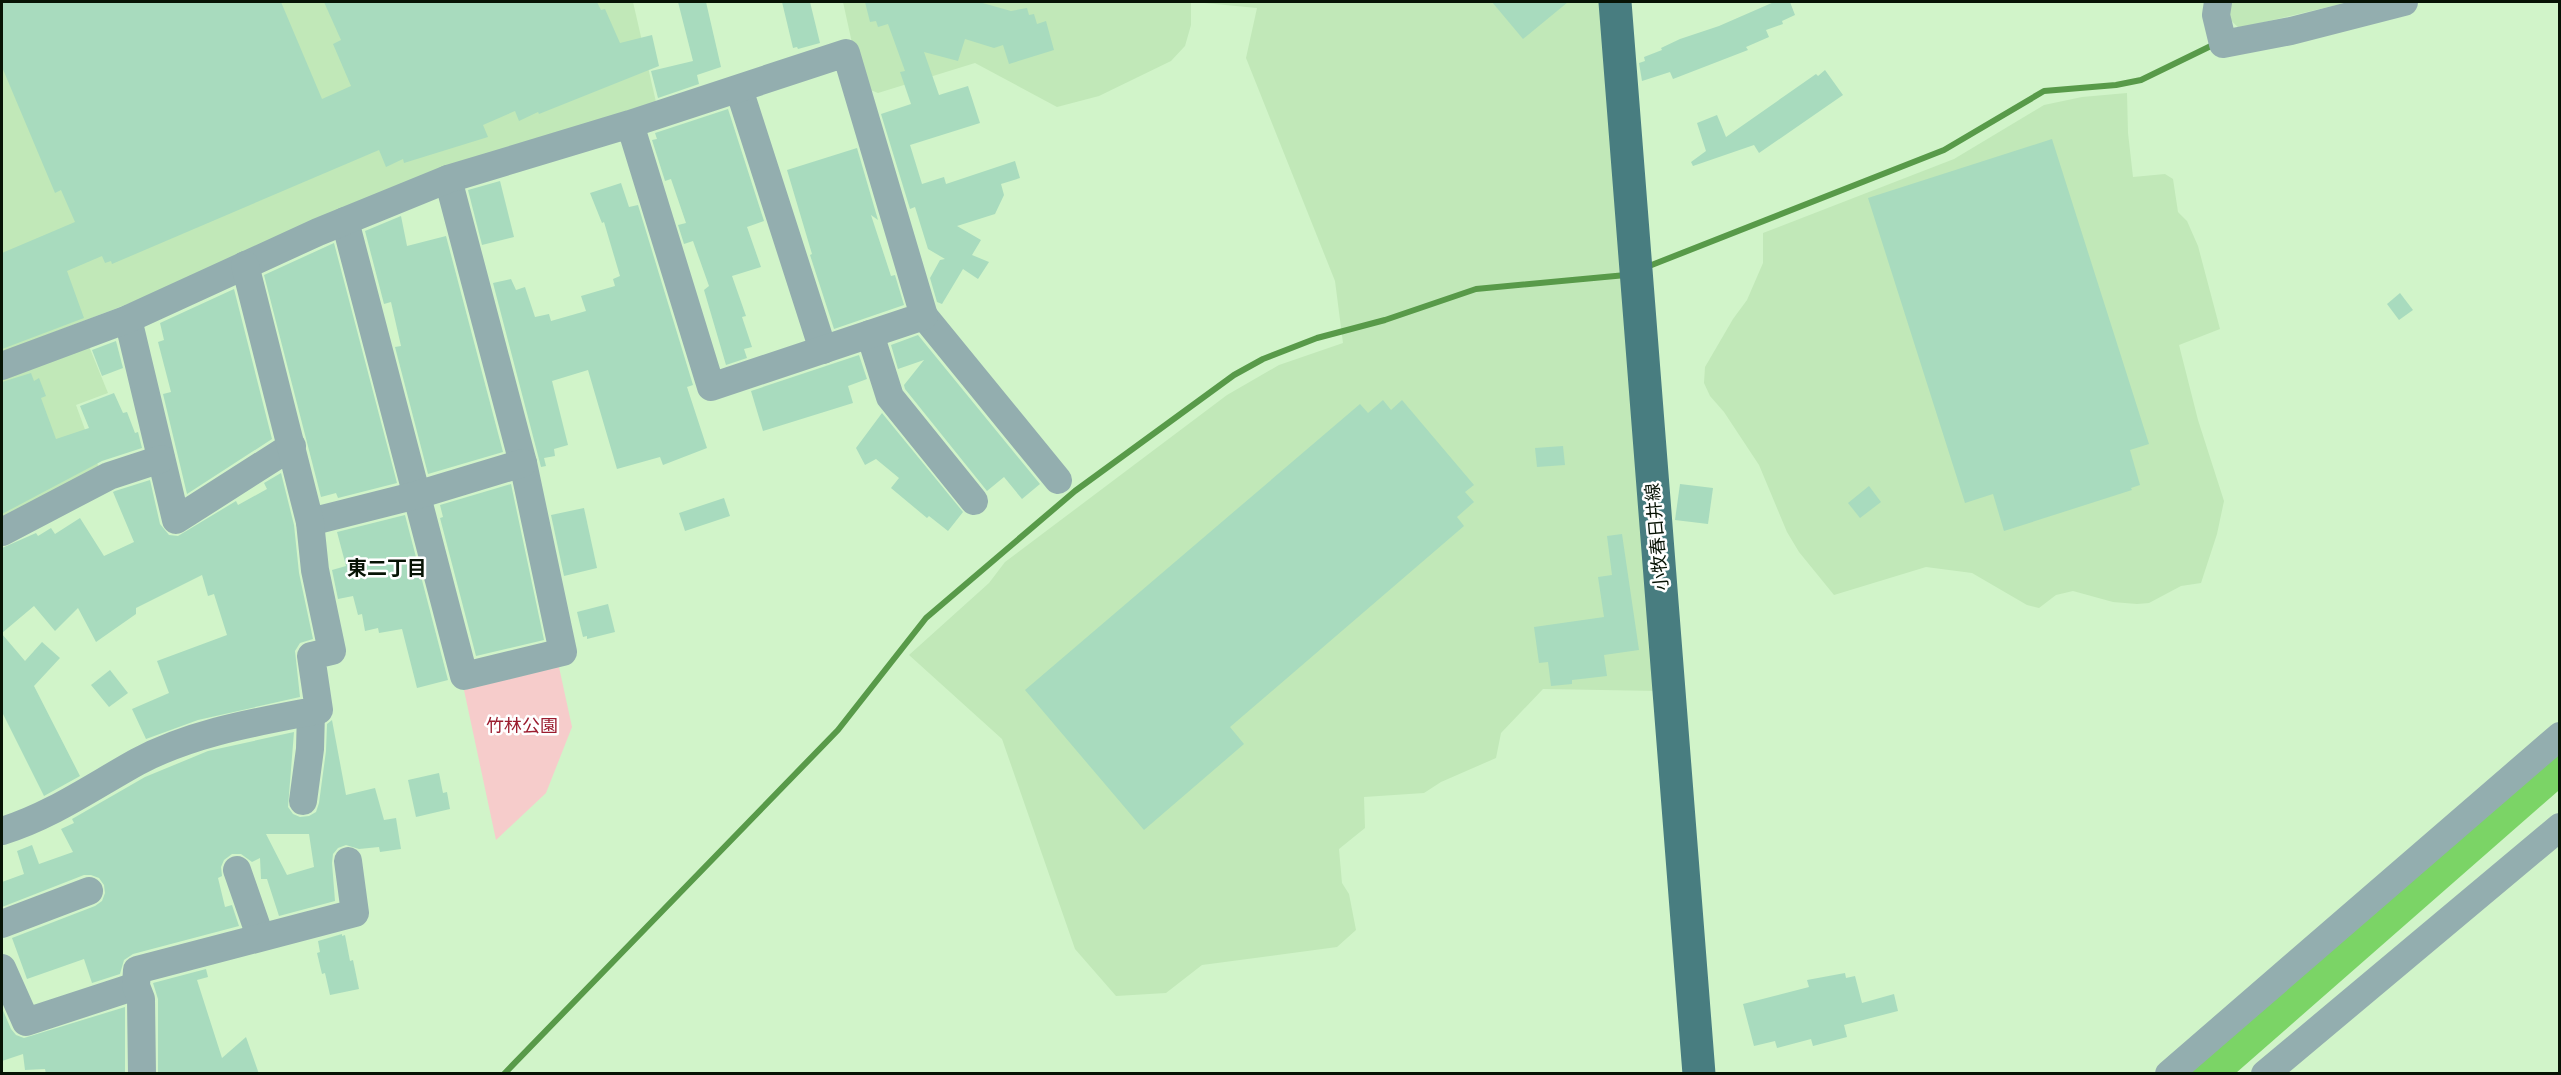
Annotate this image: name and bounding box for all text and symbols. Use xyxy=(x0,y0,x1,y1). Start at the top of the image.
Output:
street label: 小牧春日井線 xyxy=(1640,482,1673,592)
district label: 東二丁目 xyxy=(347,555,427,581)
park label: 竹林公園 xyxy=(486,714,558,737)

